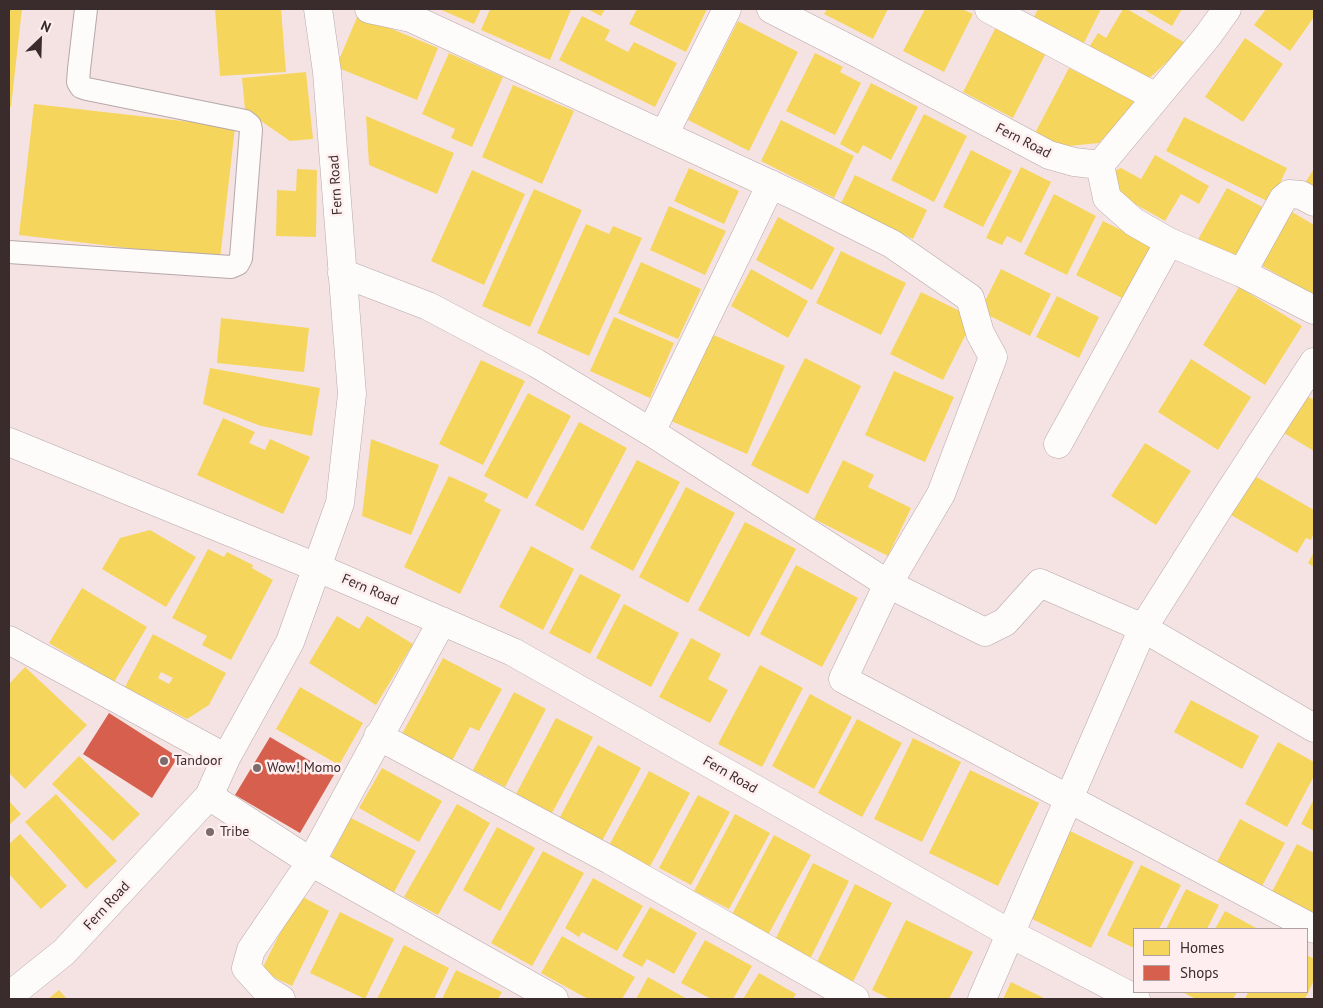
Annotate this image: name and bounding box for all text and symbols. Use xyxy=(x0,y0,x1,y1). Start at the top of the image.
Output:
north arrow xyxy=(15,15,65,65)
text: N xyxy=(38,16,54,36)
street label: Fern Road xyxy=(992,120,1054,162)
street label: Fern Road xyxy=(326,154,346,216)
street label: Fern Road xyxy=(339,571,401,609)
place label: Tandoor xyxy=(174,753,222,769)
street label: Fern Road xyxy=(700,753,760,797)
marker: Tandoor xyxy=(158,755,170,767)
place label: Wow! Momo xyxy=(267,760,341,776)
marker: Wow! Momo xyxy=(251,762,263,774)
place label: Tribe xyxy=(220,824,249,840)
marker: Tribe xyxy=(204,826,216,838)
street label: Fern Road xyxy=(80,878,134,934)
legend xyxy=(1133,928,1308,993)
text: Homes xyxy=(1180,938,1224,957)
text: Shops xyxy=(1180,963,1219,982)

